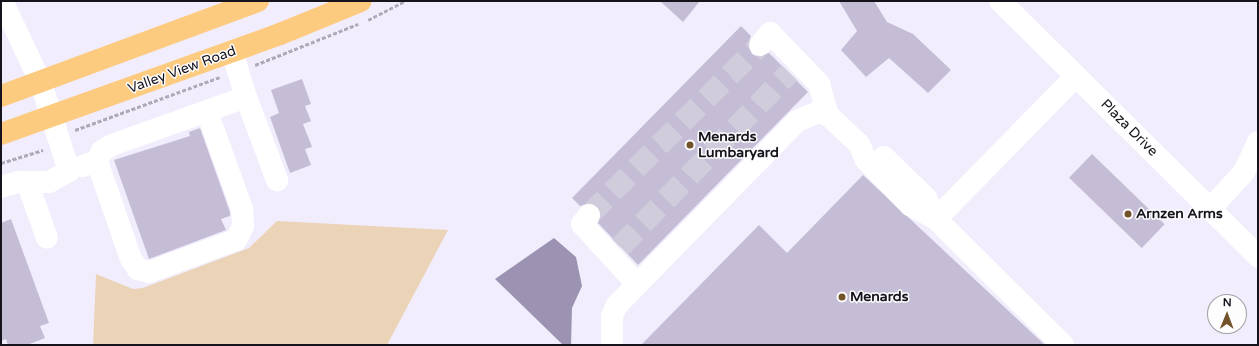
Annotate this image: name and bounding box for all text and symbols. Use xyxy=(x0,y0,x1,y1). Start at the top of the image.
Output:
street label: Valley View Road xyxy=(126,43,238,97)
street label: Plaza Drive xyxy=(1097,96,1161,160)
place label: Menards Lumbaryard xyxy=(698,129,779,162)
marker: Menards Lumbaryard xyxy=(685,140,695,150)
place label: Arnzen Arms xyxy=(1136,206,1223,222)
marker: Arnzen Arms xyxy=(1123,209,1133,219)
place label: Menards xyxy=(850,289,908,305)
marker: Menards xyxy=(837,292,847,302)
north arrow xyxy=(1207,294,1247,334)
text: N xyxy=(1223,296,1232,309)

